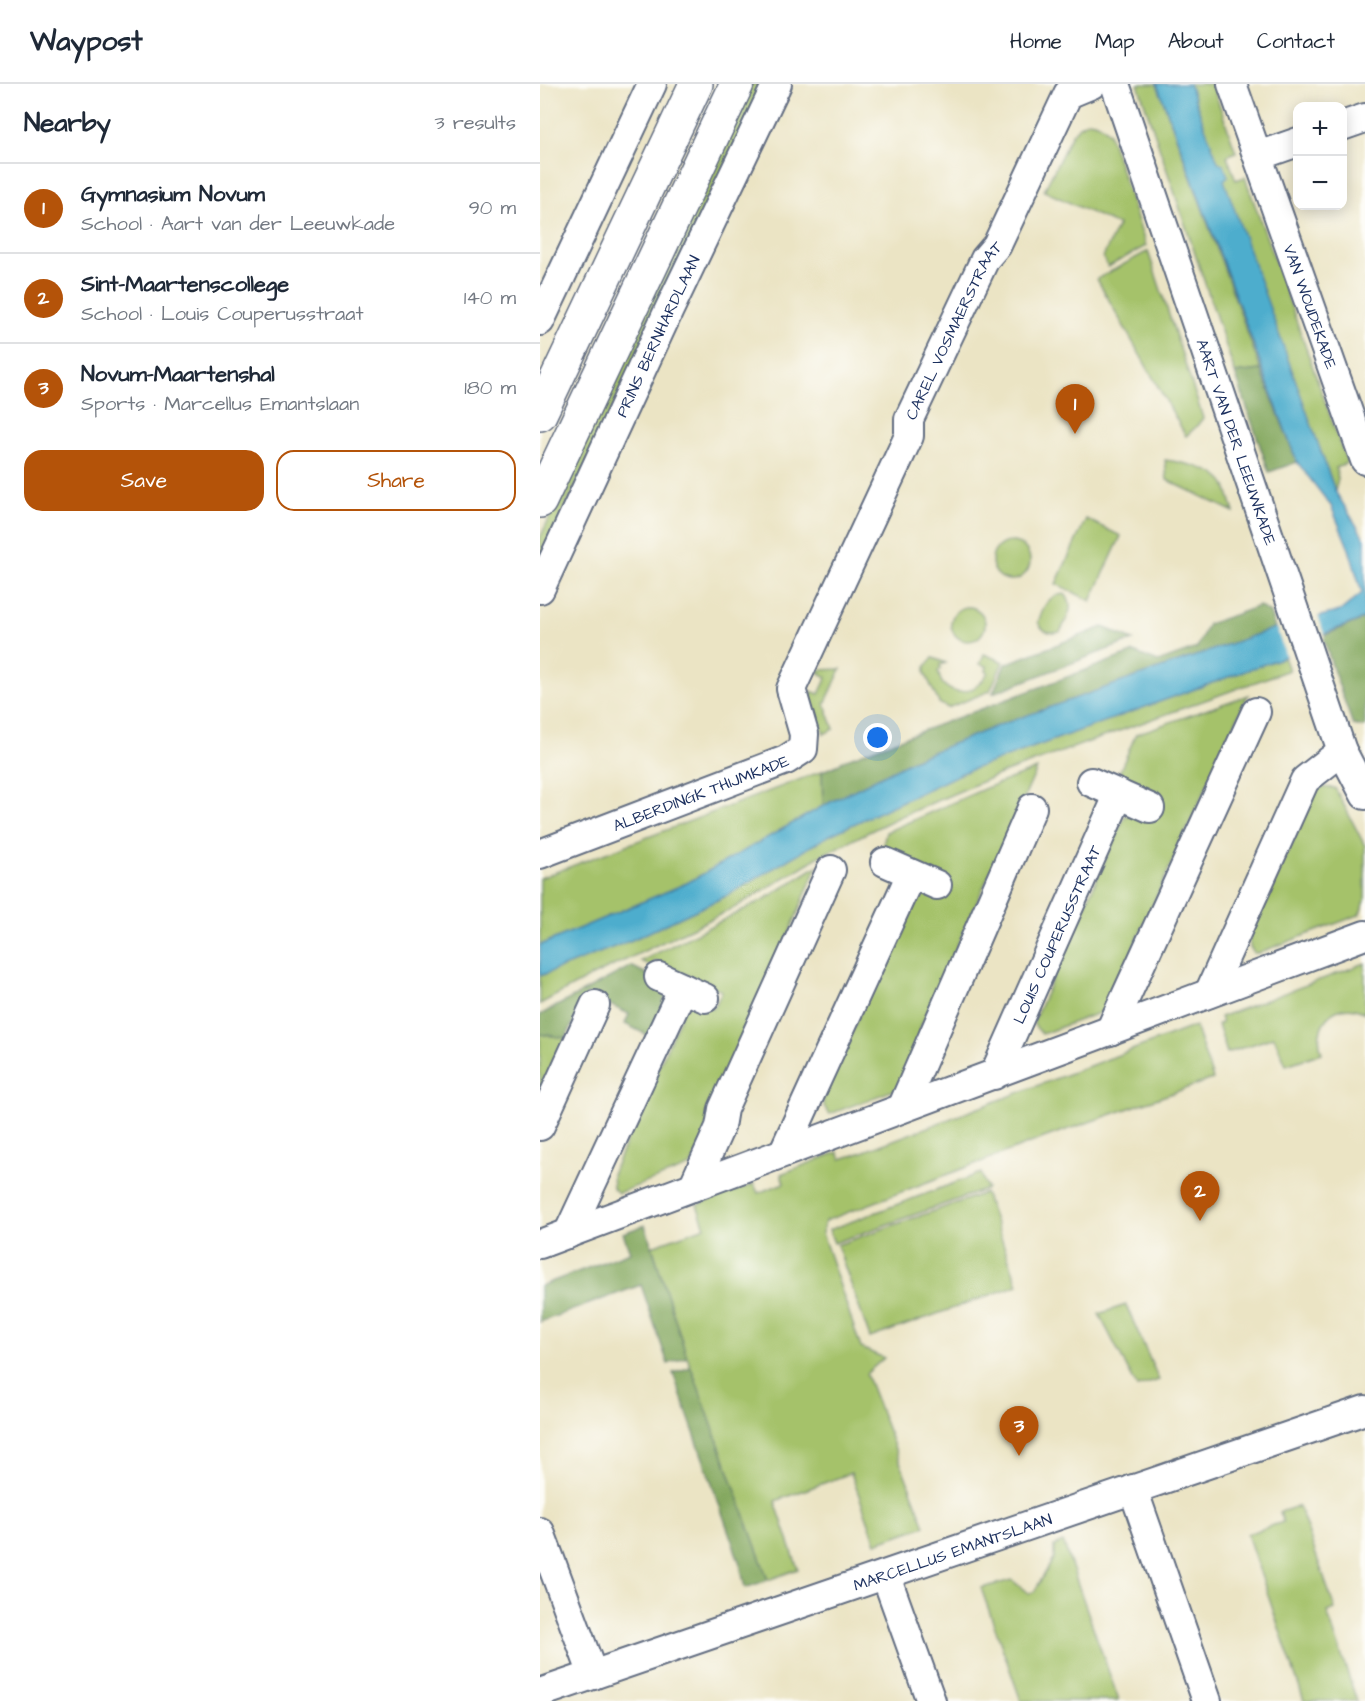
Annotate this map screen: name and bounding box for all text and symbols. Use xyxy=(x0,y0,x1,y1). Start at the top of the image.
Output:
text: Waypost xyxy=(30,22,143,61)
text: Home xyxy=(1010,27,1062,56)
text: Map xyxy=(1095,27,1135,56)
text: About xyxy=(1168,27,1224,56)
text: Contact xyxy=(1257,27,1335,56)
map controls xyxy=(1293,102,1347,210)
button: + xyxy=(1293,102,1347,156)
text: Nearby xyxy=(24,105,111,141)
text: 3 results xyxy=(434,109,516,137)
button: − xyxy=(1293,156,1347,210)
text: Gymnasium Novum xyxy=(81,179,265,210)
text: 1 xyxy=(42,194,45,222)
text: 90 m xyxy=(468,194,516,222)
text: School · Aart van der Leeuwkade xyxy=(81,210,395,238)
street label: CAREL VOSMAERSTRAAT xyxy=(900,237,1008,424)
street label: VAN WOUDEKADE xyxy=(1278,241,1342,373)
street label: PRINS BERNHARDLAAN xyxy=(611,252,706,421)
text: Sint-Maartenscollege xyxy=(81,269,289,300)
text: 2 xyxy=(38,284,49,312)
text: 140 m xyxy=(464,284,516,312)
text: School · Louis Couperusstraat xyxy=(81,300,364,328)
street label: AART VAN DER LEEUWKADE xyxy=(1191,336,1281,549)
text: Novum-Maartenshal xyxy=(81,359,275,390)
text: 3 xyxy=(38,374,49,402)
text: 180 m xyxy=(464,374,516,402)
pin: 1 xyxy=(1056,384,1094,434)
text: Sports · Marcellus Emantslaan xyxy=(81,390,359,418)
button: Save xyxy=(24,450,264,511)
button: Share xyxy=(276,450,516,511)
your location xyxy=(863,723,892,752)
street label: ALBERDINGK THIJMKADE xyxy=(610,750,793,837)
street label: LOUIS COUPERUSSTRAAT xyxy=(1008,842,1107,1028)
pin: 2 xyxy=(1180,1172,1220,1221)
pin: 3 xyxy=(1000,1406,1038,1456)
street label: MARCELLUS EMANTSLAAN xyxy=(851,1508,1055,1597)

